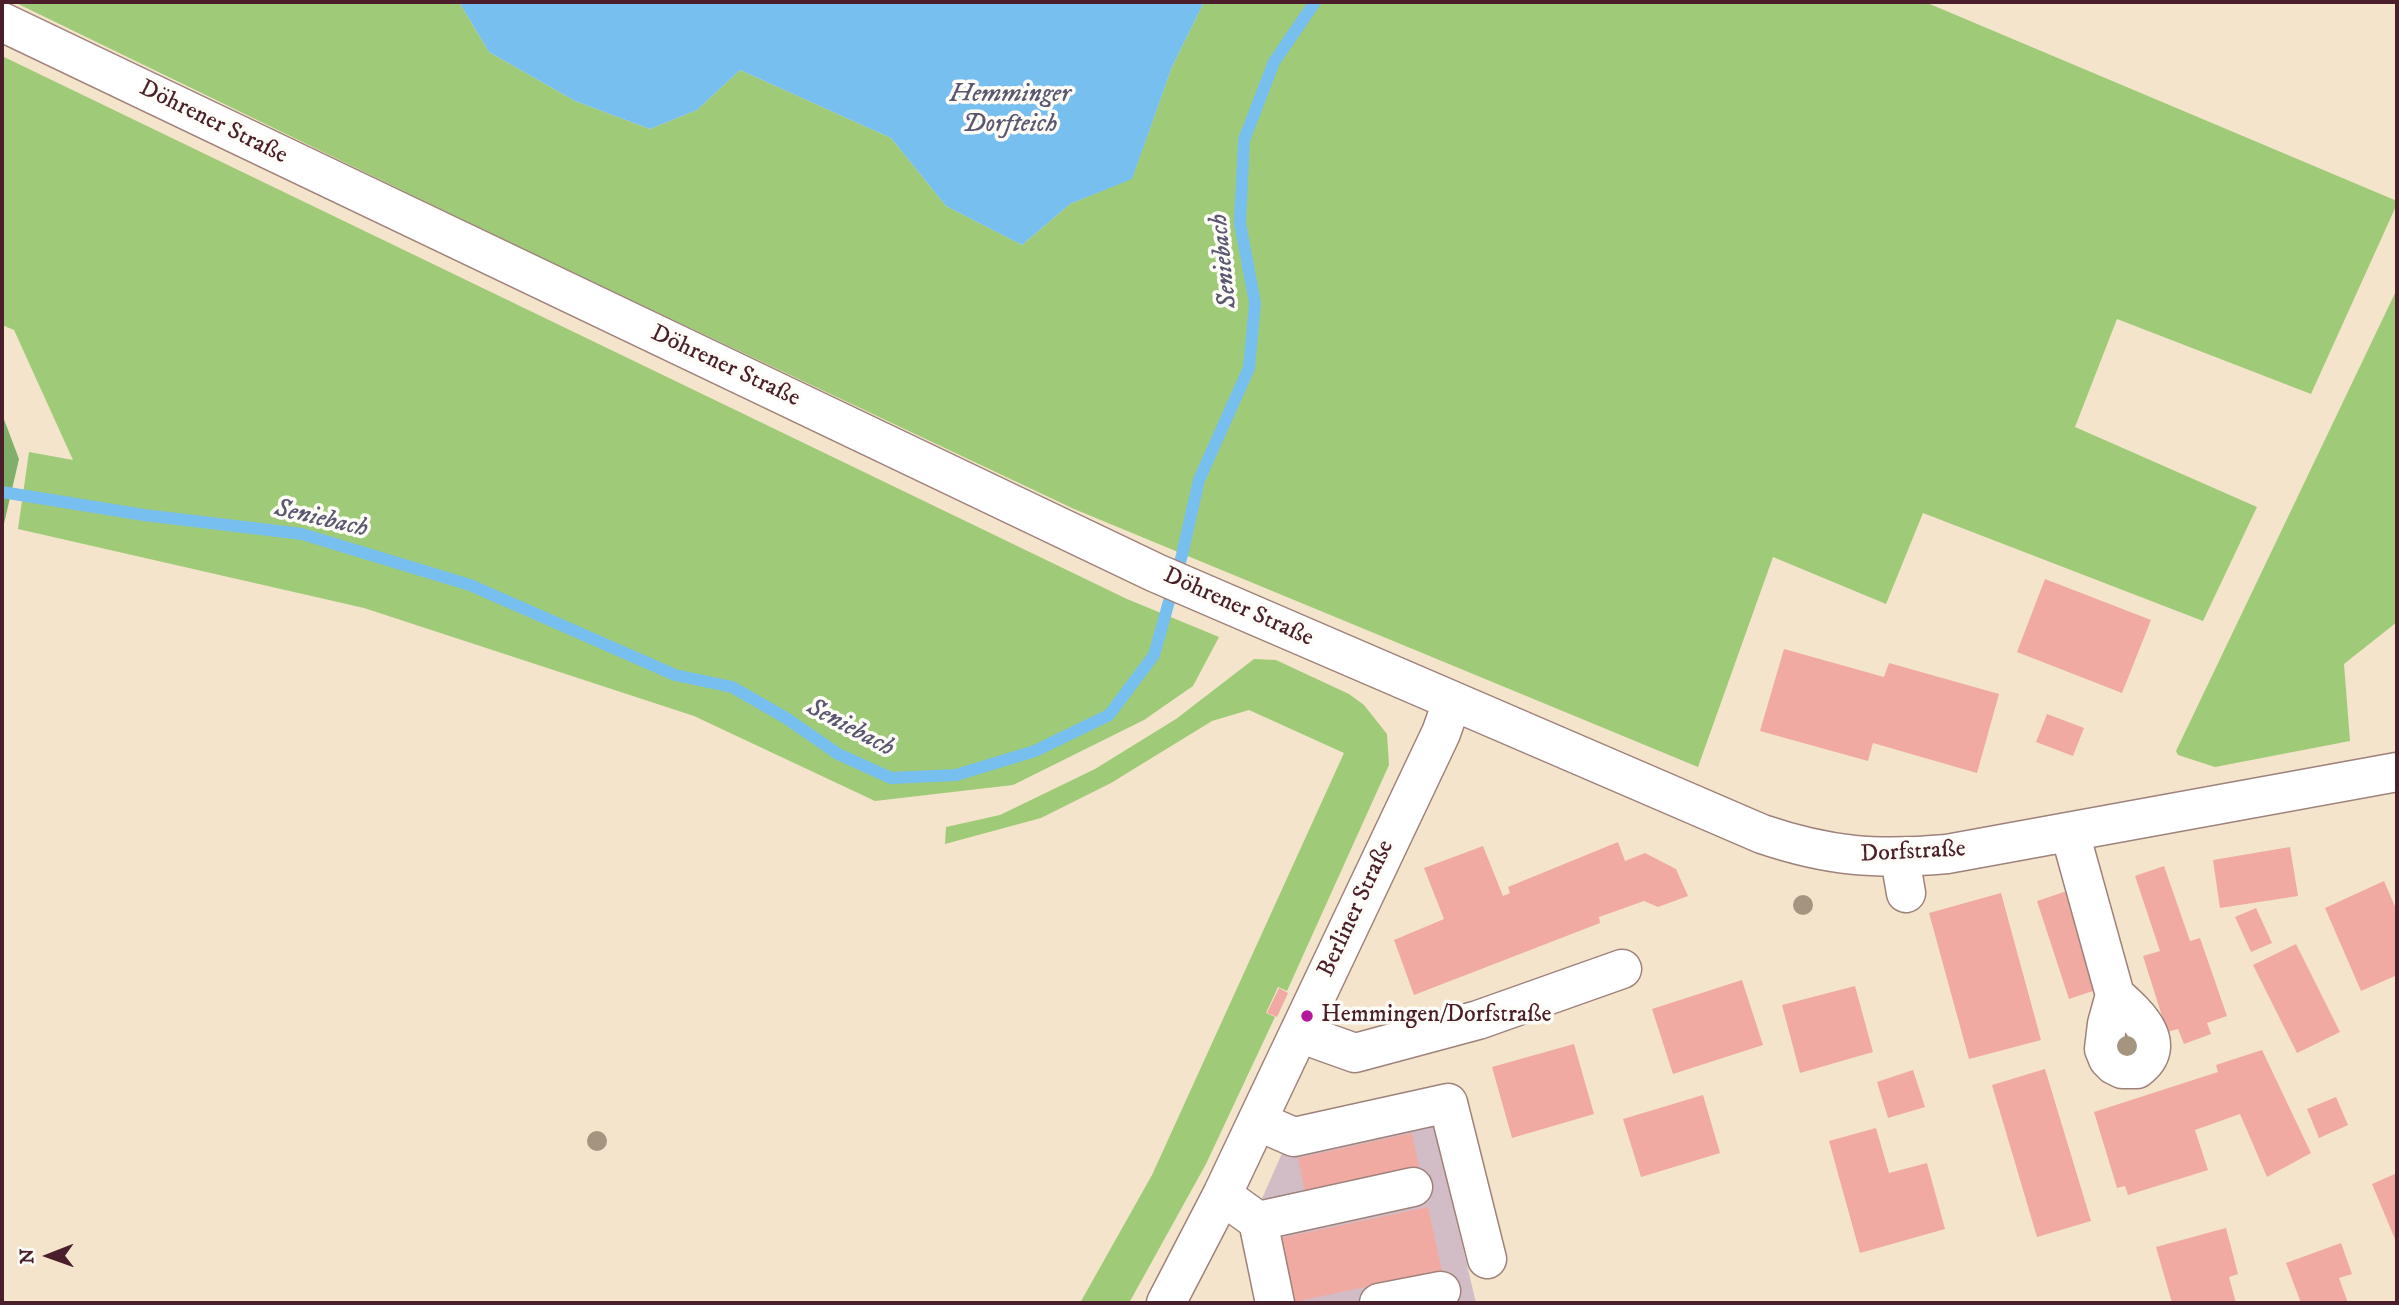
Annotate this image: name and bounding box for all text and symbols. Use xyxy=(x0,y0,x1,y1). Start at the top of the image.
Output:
street label: Döhrener Straße xyxy=(134,75,292,171)
water label: Hemminger Dorfteich xyxy=(950,80,1070,142)
water label: Seniebach xyxy=(1205,212,1245,310)
street label: Döhrener Straße xyxy=(646,320,804,414)
water label: Seniebach xyxy=(271,494,371,546)
street label: Döhrener Straße xyxy=(1159,562,1317,654)
water label: Seniebach xyxy=(801,693,899,765)
street label: Berliner Straße xyxy=(1313,836,1401,982)
street label: Dorfstraße xyxy=(1860,836,1966,870)
place label: Hemmingen/Dorfstraße xyxy=(1321,1002,1552,1030)
marker: Hemmingen/Dorfstraße xyxy=(1299,1008,1315,1024)
north arrow xyxy=(14,1221,84,1291)
text: N xyxy=(16,1248,39,1264)

